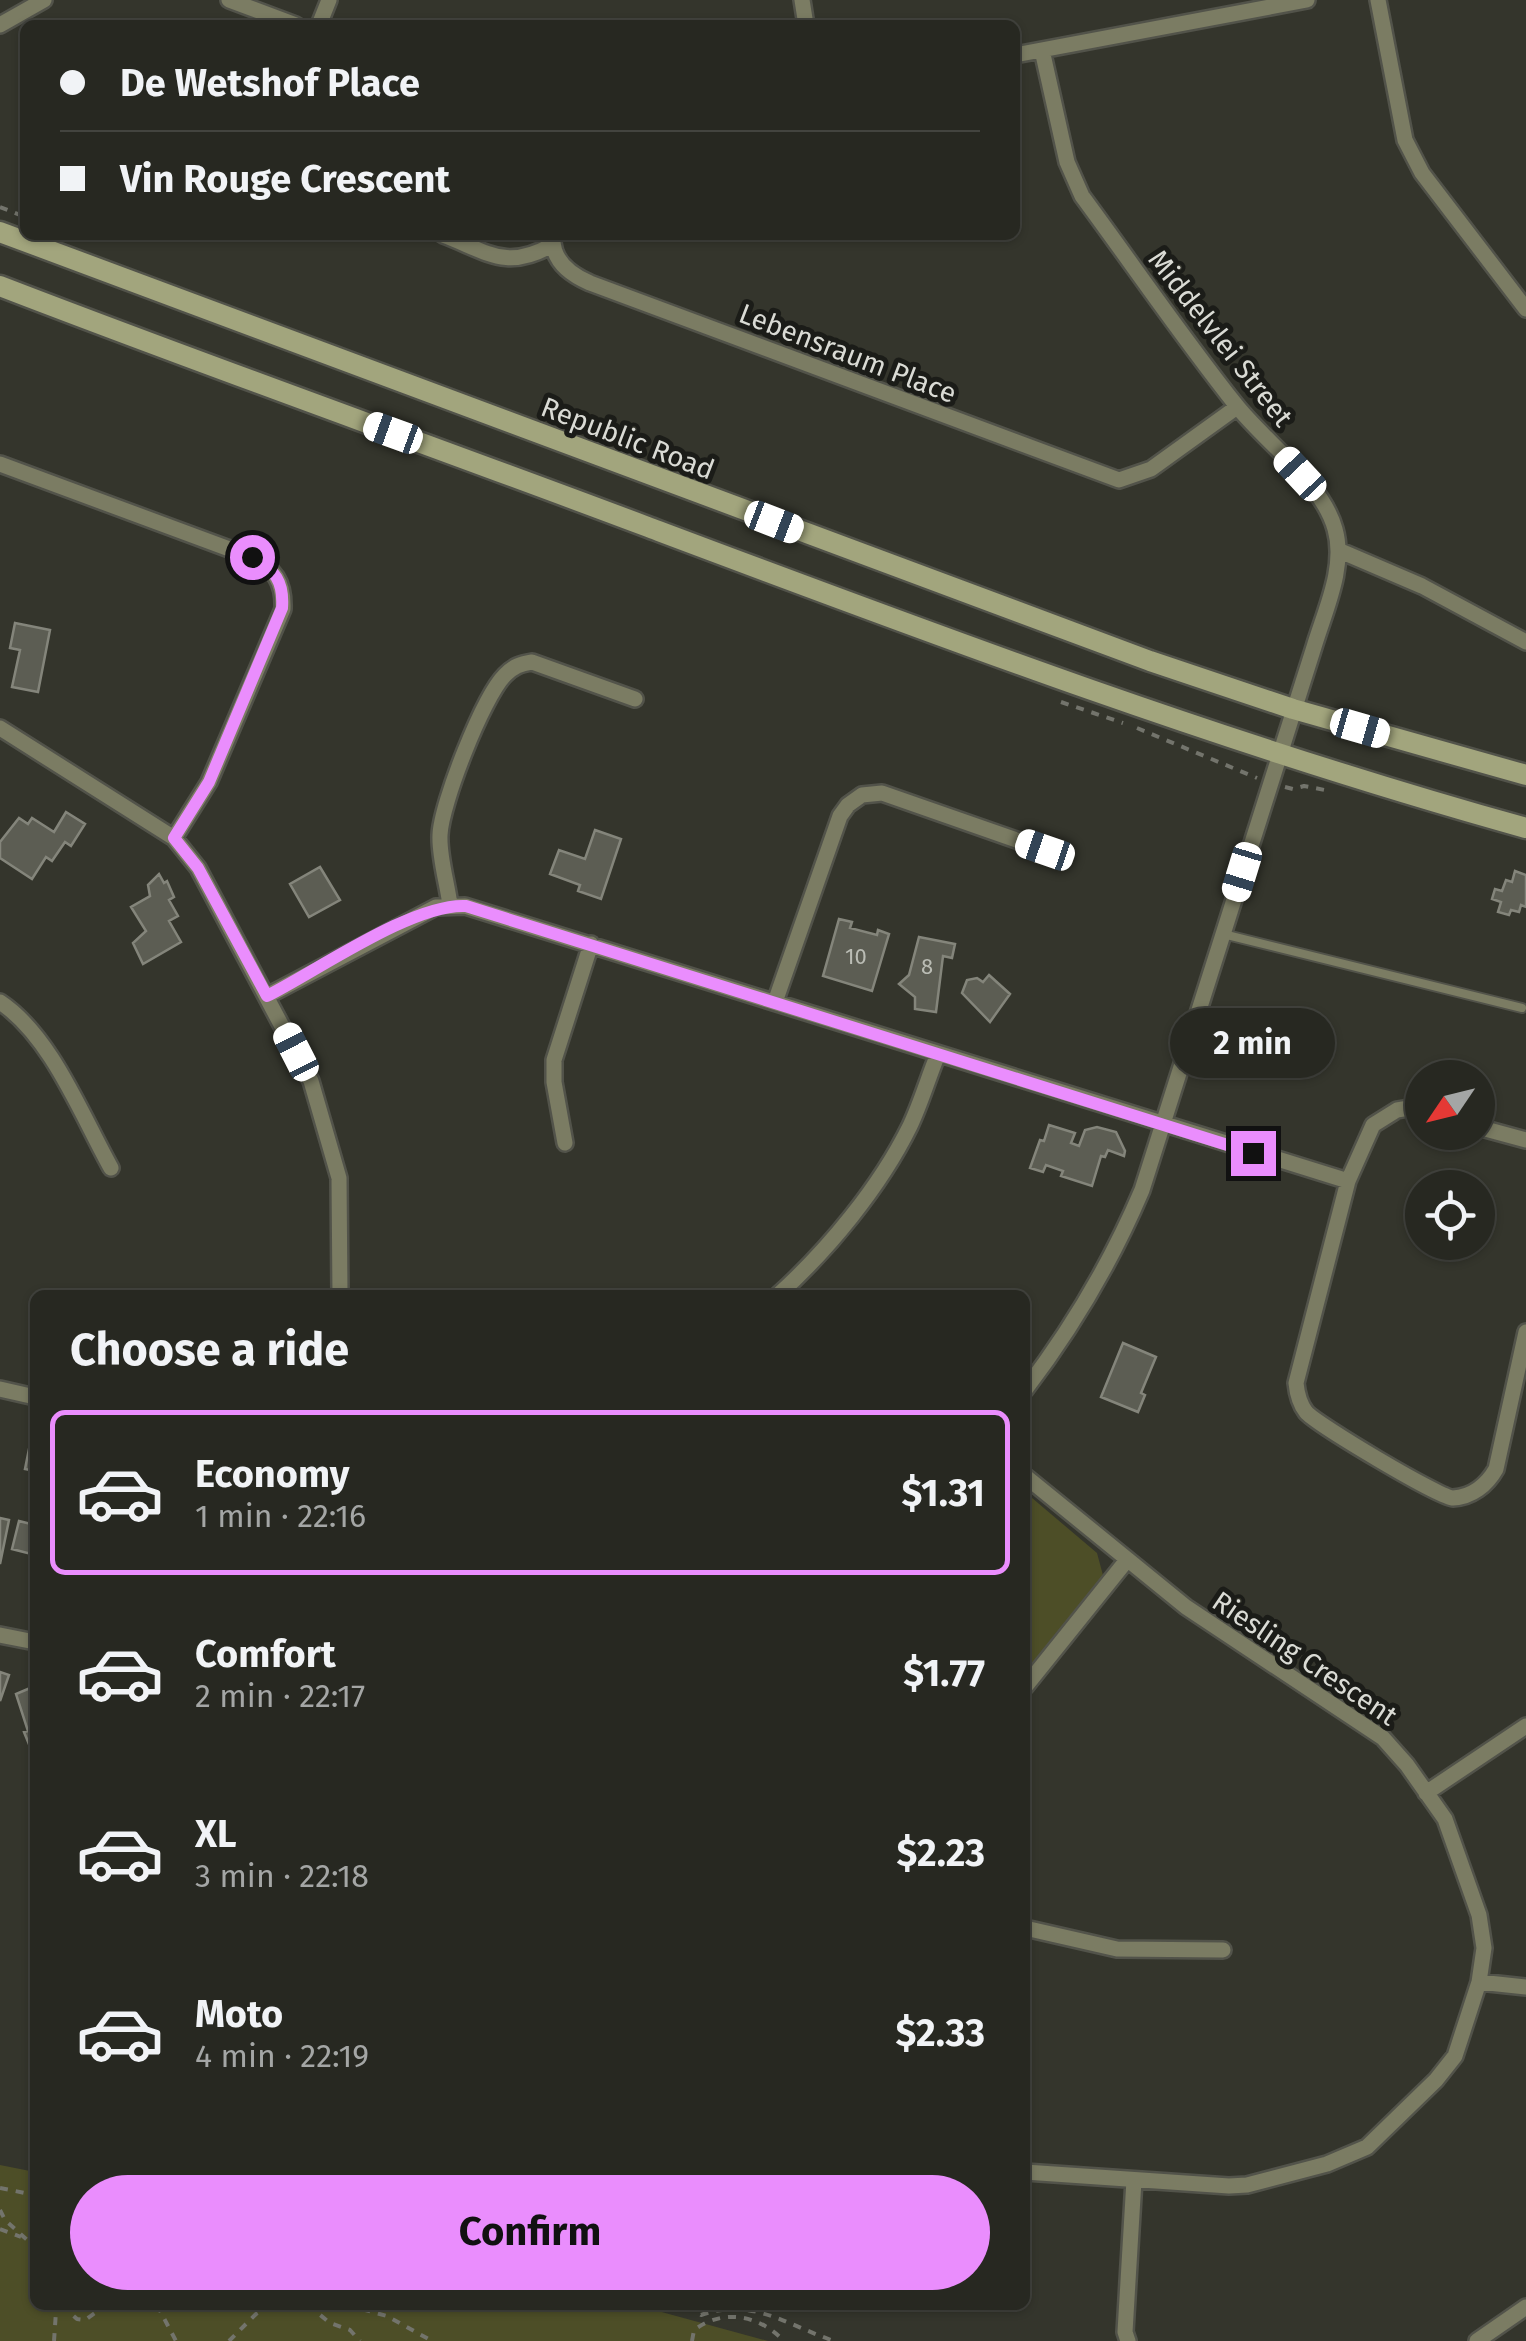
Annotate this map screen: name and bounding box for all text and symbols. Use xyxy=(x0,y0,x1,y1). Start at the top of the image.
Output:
text: De Wetshof Place xyxy=(120,60,420,106)
text: Vin Rouge Crescent xyxy=(120,156,450,202)
street label: Middelvlei Street xyxy=(1142,244,1300,434)
street label: Lebensraum Place xyxy=(735,297,961,410)
street label: Republic Road xyxy=(537,390,719,487)
car xyxy=(360,409,426,457)
car xyxy=(1269,442,1331,506)
car xyxy=(741,497,807,547)
route start xyxy=(230,535,275,580)
car xyxy=(1327,705,1393,751)
car xyxy=(1012,826,1078,874)
car xyxy=(1219,839,1265,905)
house number: 10 xyxy=(845,943,867,970)
house number: 8 xyxy=(921,953,933,980)
callout: 2 min xyxy=(1170,1008,1336,1078)
car xyxy=(269,1018,323,1086)
text: 2 min xyxy=(1213,1024,1292,1062)
north arrow xyxy=(1405,1060,1495,1150)
map controls xyxy=(1405,1060,1495,1260)
route end xyxy=(1231,1131,1276,1176)
button: locate xyxy=(1405,1170,1495,1260)
text: Choose a ride xyxy=(70,1323,349,1377)
icon: car xyxy=(75,1448,165,1538)
text: Economy xyxy=(195,1451,350,1497)
text: $1.31 xyxy=(902,1470,985,1516)
text: 1 min · 22:16 xyxy=(195,1497,366,1535)
street label: Riesling Crescent xyxy=(1206,1584,1404,1733)
icon: car xyxy=(75,1628,165,1718)
text: Comfort xyxy=(195,1631,336,1677)
text: $1.77 xyxy=(903,1650,985,1696)
text: 2 min · 22:17 xyxy=(195,1677,365,1715)
icon: car xyxy=(75,1808,165,1898)
text: XL xyxy=(195,1811,237,1857)
text: $2.23 xyxy=(897,1830,985,1876)
text: 3 min · 22:18 xyxy=(195,1857,369,1895)
icon: car xyxy=(75,1988,165,2078)
text: Moto xyxy=(195,1991,283,2037)
text: $2.33 xyxy=(896,2010,985,2056)
text: 4 min · 22:19 xyxy=(195,2037,369,2075)
button: Confirm xyxy=(70,2175,990,2290)

